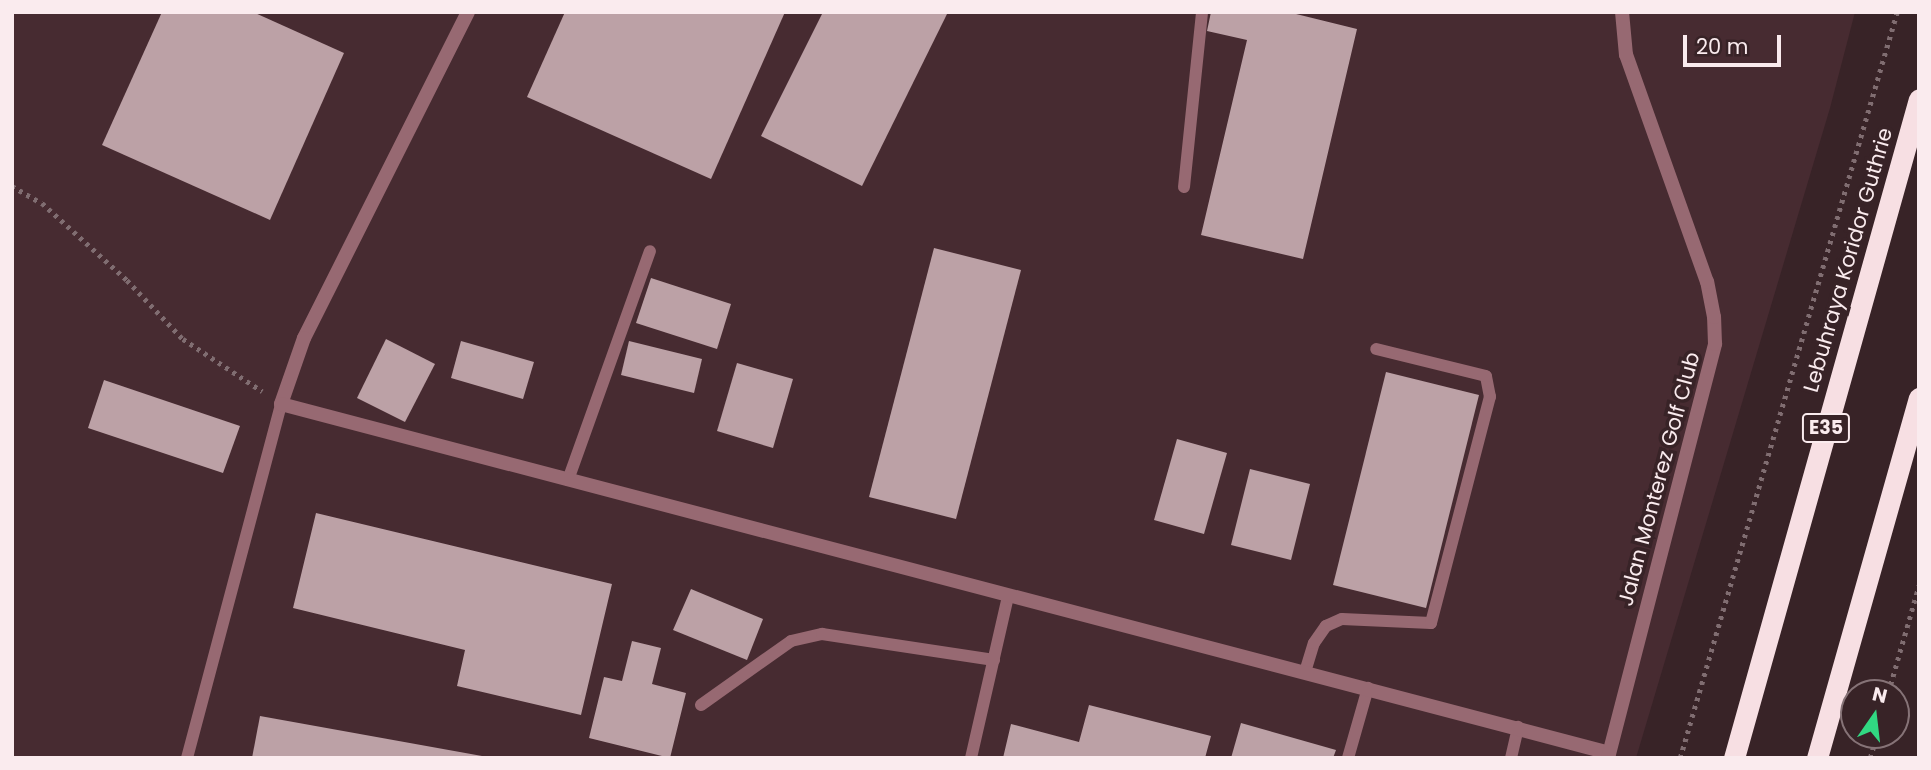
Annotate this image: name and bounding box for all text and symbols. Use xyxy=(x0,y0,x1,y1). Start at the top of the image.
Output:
scale bar xyxy=(1686,21,1784,65)
text: 20 m xyxy=(1696,32,1749,61)
street label: Lebuhraya Koridor Guthrie xyxy=(1798,125,1898,395)
street label: Jalan Monterez Golf Club xyxy=(1613,349,1705,609)
road number: E35 xyxy=(1801,412,1850,444)
north arrow xyxy=(1840,679,1910,749)
text: N xyxy=(1870,680,1890,710)

